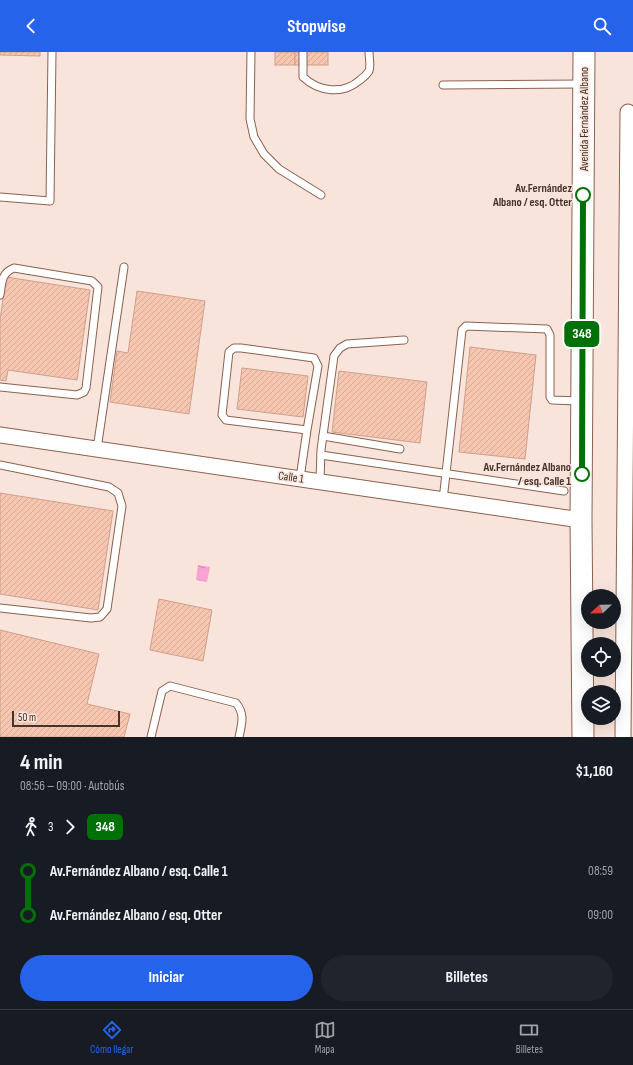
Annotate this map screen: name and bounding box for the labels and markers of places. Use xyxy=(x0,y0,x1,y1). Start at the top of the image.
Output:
place label: Av.Fernández Albano / esq. Otter xyxy=(492,181,572,210)
marker: Av.Fernández Albano / esq. Otter xyxy=(575,187,591,203)
place label: Av.Fernández Albano / esq. Calle 1 xyxy=(483,460,571,489)
marker: Av.Fernández Albano / esq. Calle 1 xyxy=(574,466,590,482)

